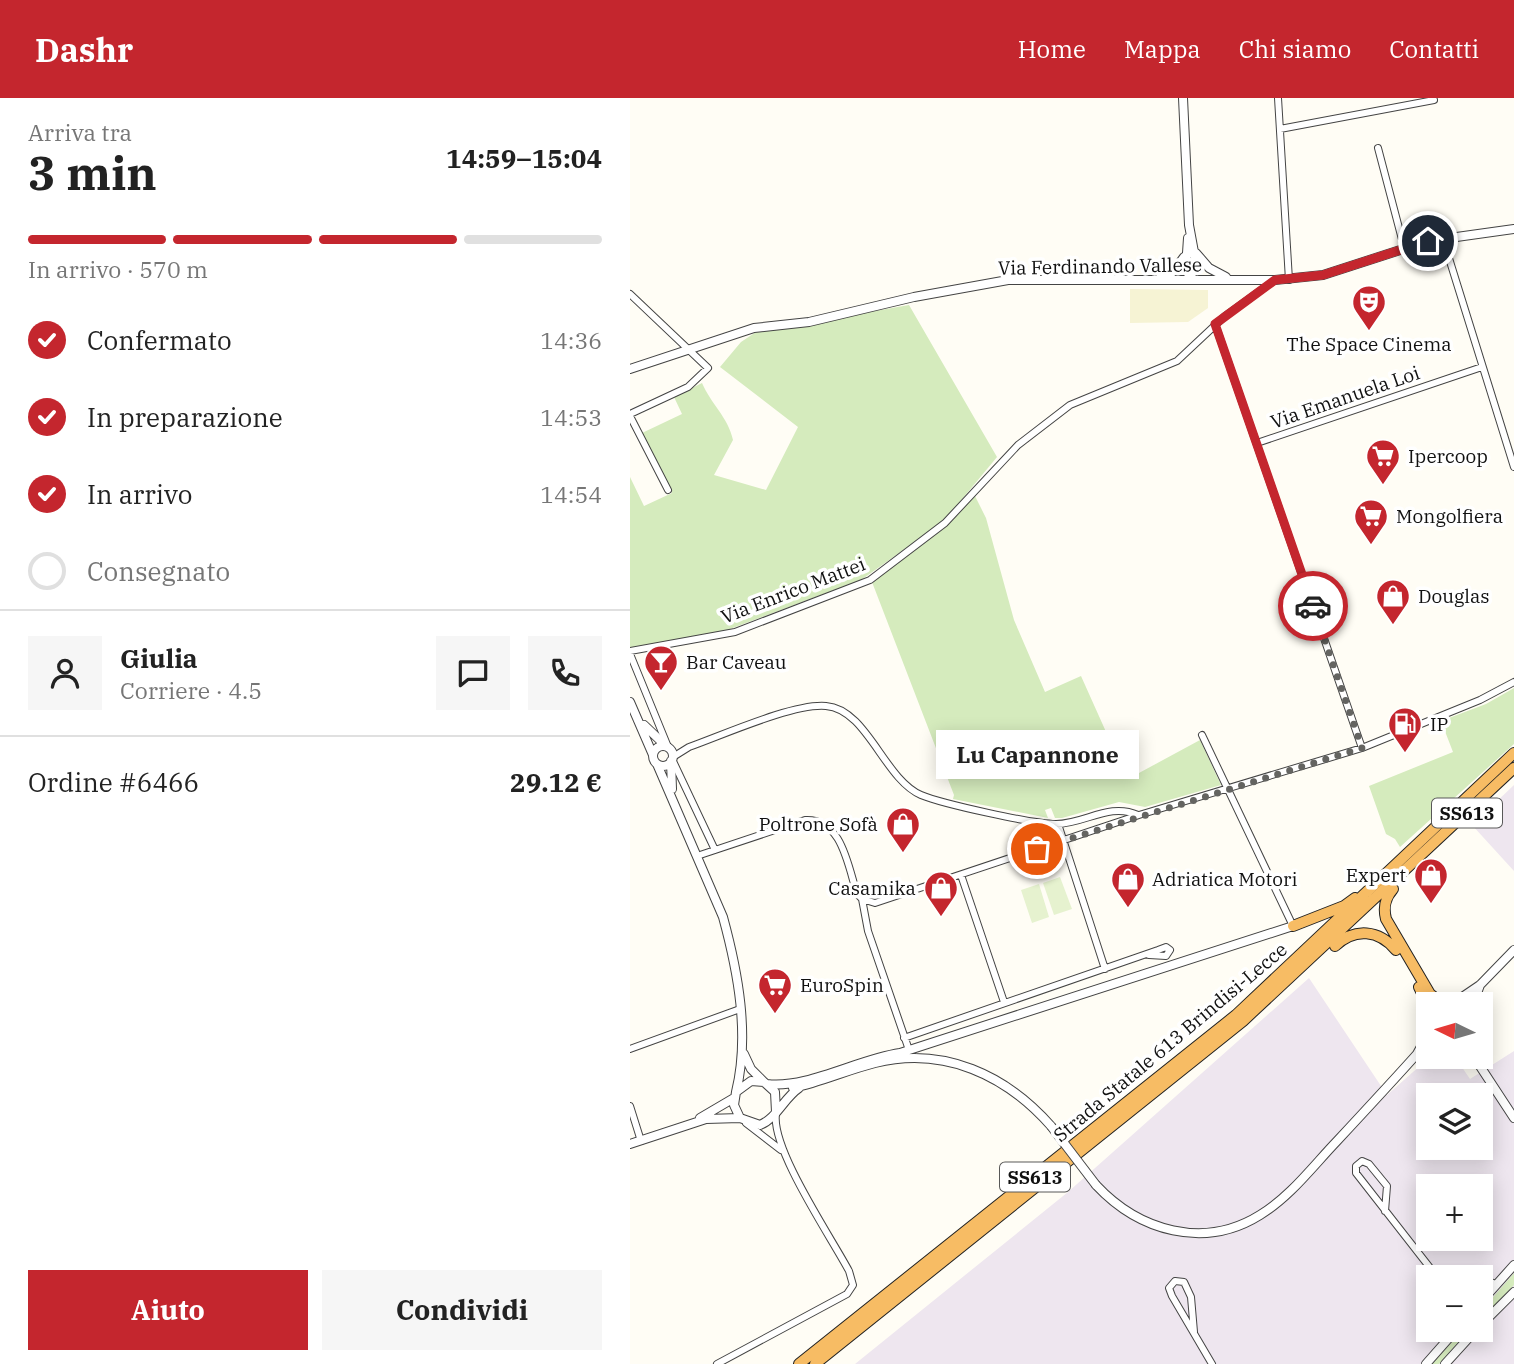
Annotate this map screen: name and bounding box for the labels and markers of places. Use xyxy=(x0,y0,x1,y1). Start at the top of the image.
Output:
pin xyxy=(1398,211,1458,271)
theatre icon: The Space Cinema xyxy=(1350,283,1388,332)
place label: The Space Cinema xyxy=(1286,332,1452,356)
supermarket icon: Ipercoop xyxy=(1364,437,1402,486)
place label: Ipercoop xyxy=(1408,444,1488,468)
supermarket icon: Mongolfiera xyxy=(1352,497,1390,546)
place label: Mongolfiera xyxy=(1396,504,1503,528)
shop icon: Douglas xyxy=(1374,577,1412,626)
place label: Douglas xyxy=(1418,584,1490,608)
bar icon: Bar Caveau xyxy=(642,643,680,692)
place label: Bar Caveau xyxy=(686,650,787,674)
fuel station icon: IP xyxy=(1386,705,1424,754)
place label: IP xyxy=(1430,712,1448,736)
callout: Lu Capannone xyxy=(936,730,1138,779)
shop icon: Poltrone Sofà xyxy=(884,805,922,854)
place label: Poltrone Sofà xyxy=(759,812,878,836)
pin xyxy=(1007,819,1067,879)
shop icon: Expert xyxy=(1412,856,1450,905)
shop icon: Adriatica Motori xyxy=(1109,860,1147,909)
place label: Expert xyxy=(1346,863,1406,887)
place label: Adriatica Motori xyxy=(1152,867,1297,891)
shop icon: Casamika xyxy=(922,869,960,918)
place label: Casamika xyxy=(828,876,916,900)
supermarket icon: EuroSpin xyxy=(756,966,794,1015)
place label: EuroSpin xyxy=(800,973,884,997)

